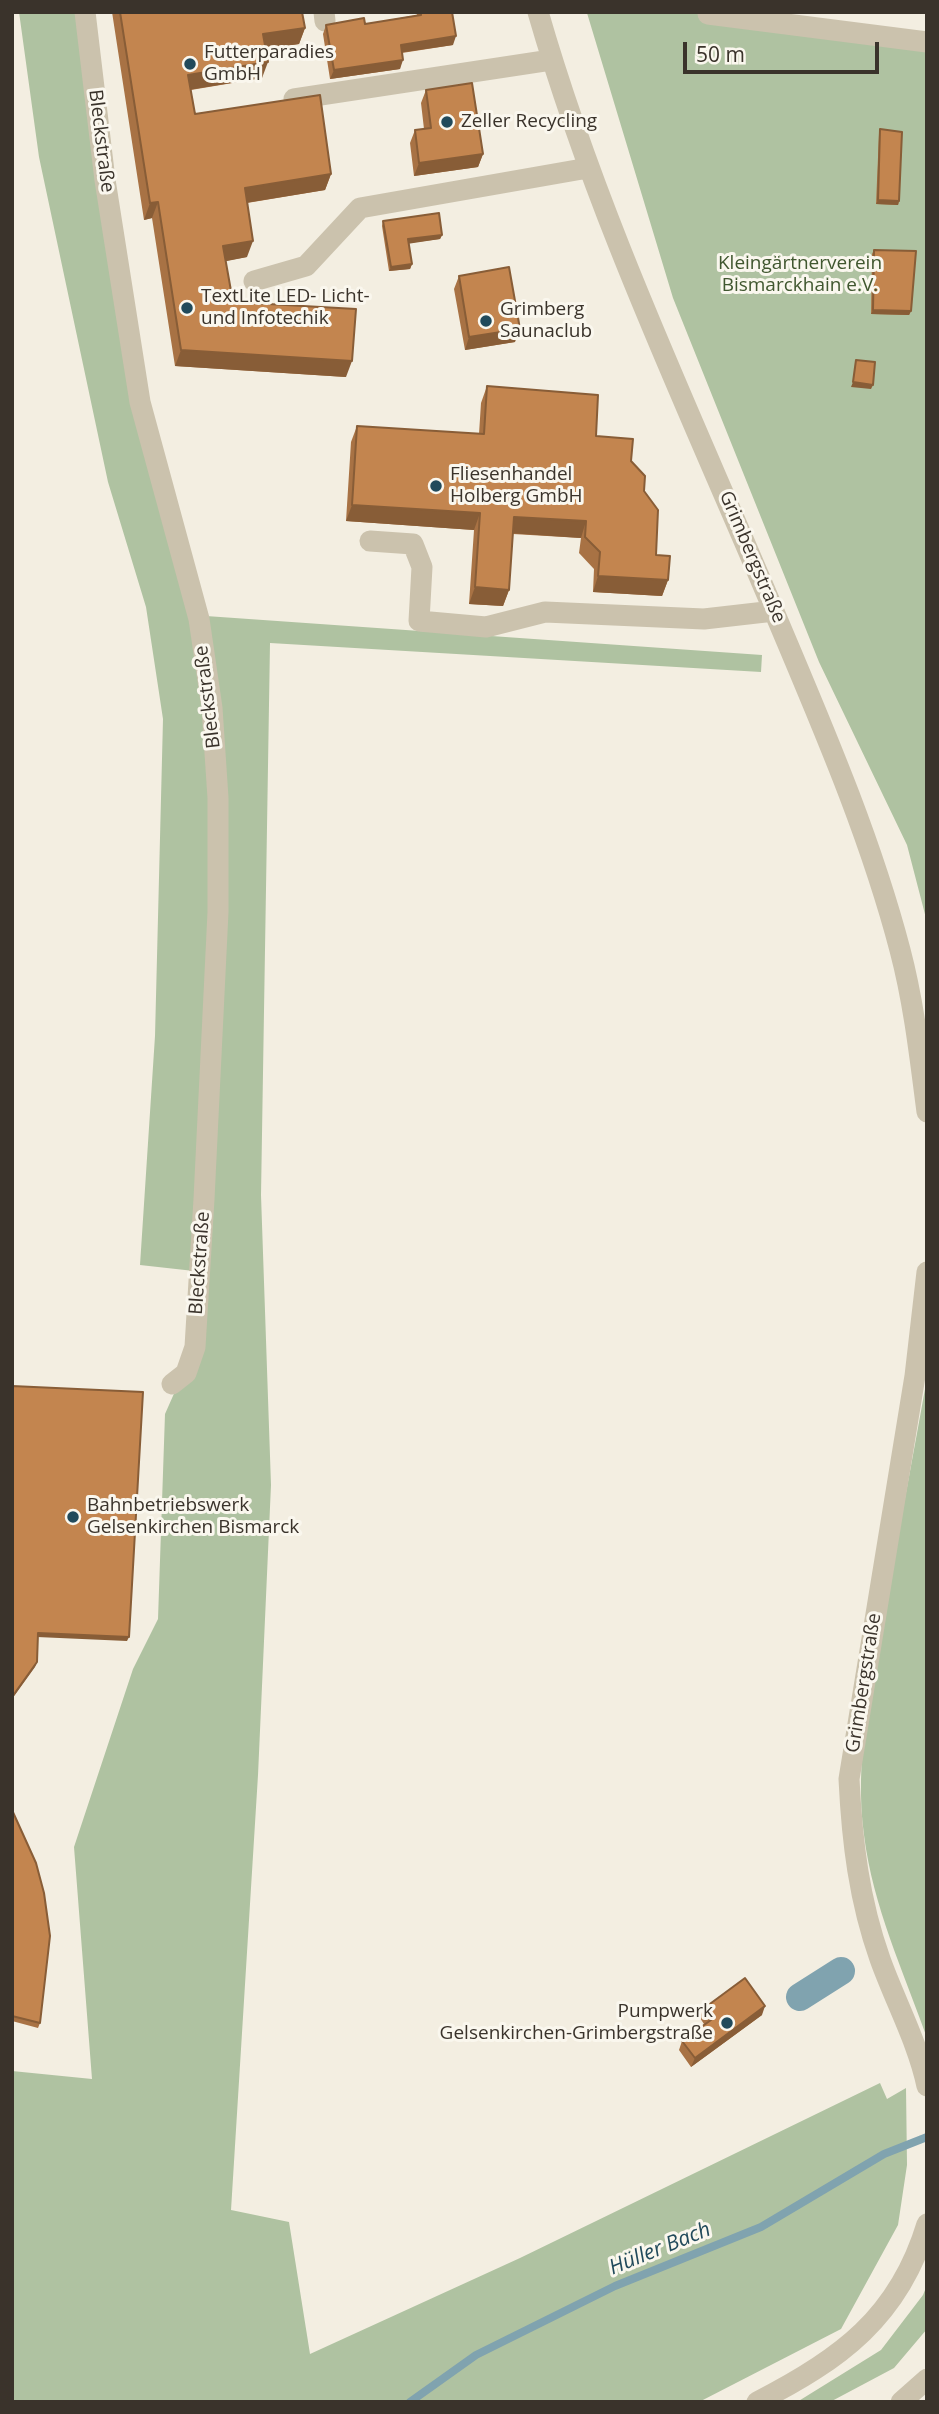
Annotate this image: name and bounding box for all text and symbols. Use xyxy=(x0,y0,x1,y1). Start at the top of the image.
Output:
scale bar xyxy=(687,28,883,72)
text: 50 m xyxy=(696,40,745,68)
place label: Futterparadies GmbH xyxy=(204,42,334,86)
marker: Futterparadies GmbH xyxy=(182,56,198,72)
street label: Bleckstraße xyxy=(83,88,119,194)
place label: Zeller Recycling xyxy=(461,111,597,133)
marker: Zeller Recycling xyxy=(439,114,455,130)
park label: Kleingärtnerverein Bismarckhain e.V. xyxy=(718,253,882,297)
place label: TextLite LED- Licht- und Infotechik xyxy=(201,286,370,330)
place label: Grimberg Saunaclub xyxy=(500,299,592,343)
marker: TextLite LED- Licht- und Infotechik xyxy=(179,300,195,316)
marker: Grimberg Saunaclub xyxy=(478,313,494,329)
place label: Fliesenhandel Holberg GmbH xyxy=(450,464,583,508)
marker: Fliesenhandel Holberg GmbH xyxy=(428,478,444,494)
street label: Grimbergstraße xyxy=(714,488,790,626)
street label: Bleckstraße xyxy=(190,644,226,750)
street label: Bleckstraße xyxy=(185,1211,215,1315)
place label: Bahnbetriebswerk Gelsenkirchen Bismarck xyxy=(87,1495,299,1539)
marker: Bahnbetriebswerk Gelsenkirchen Bismarck xyxy=(65,1509,81,1525)
street label: Grimbergstraße xyxy=(842,1612,886,1754)
place label: Pumpwerk Gelsenkirchen-Grimbergstraße xyxy=(440,2001,713,2045)
marker: Pumpwerk Gelsenkirchen-Grimbergstraße xyxy=(719,2015,735,2031)
water label: Hüller Bach xyxy=(606,2217,714,2281)

